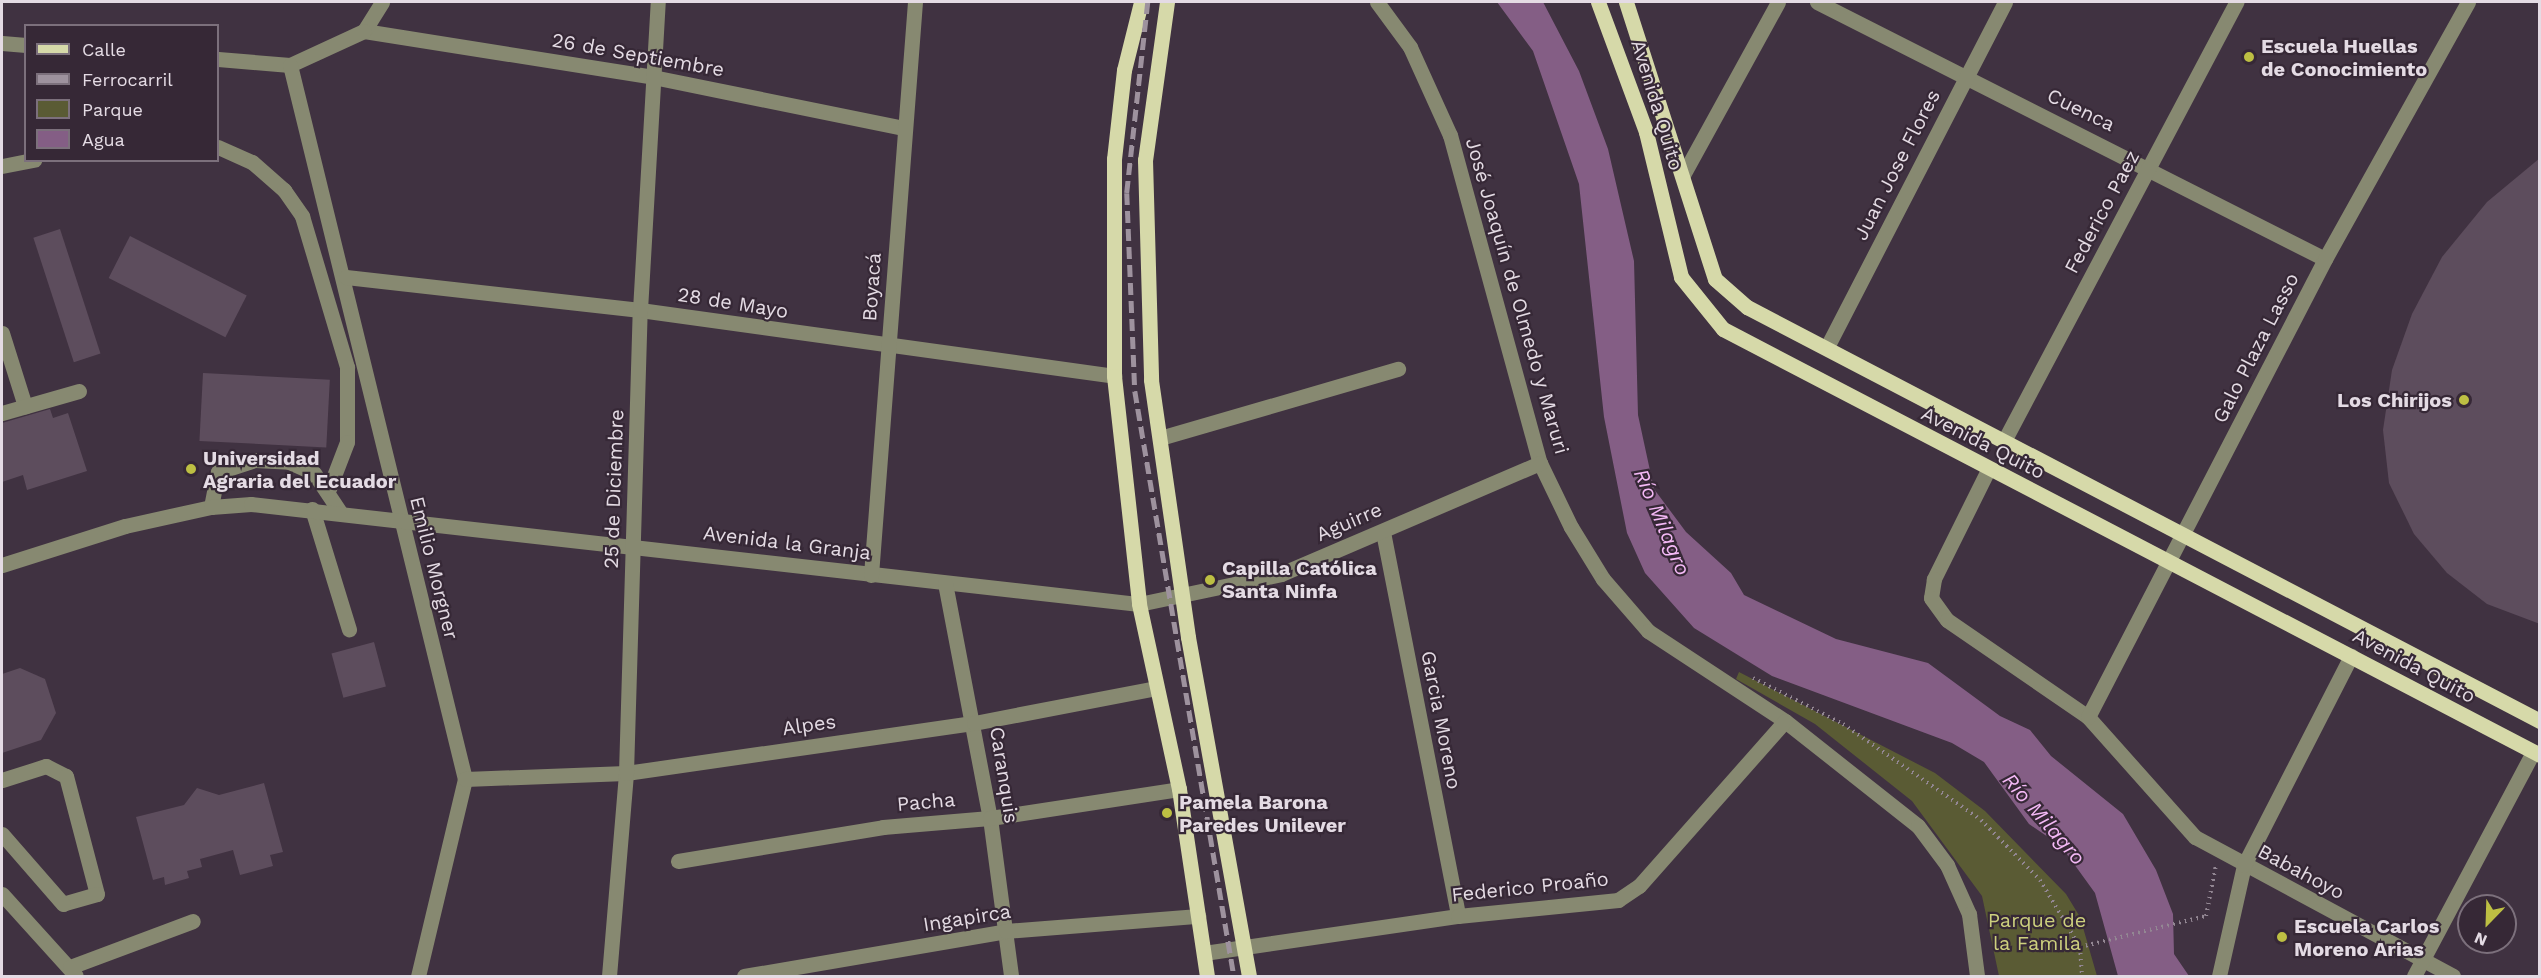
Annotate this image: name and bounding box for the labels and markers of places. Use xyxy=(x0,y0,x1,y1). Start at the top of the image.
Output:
place label: Escuela Huellas de Conocimiento xyxy=(2261,34,2427,81)
marker: Escuela Huellas de Conocimiento xyxy=(2242,50,2256,64)
place label: Los Chirijos xyxy=(2337,388,2452,412)
marker: Los Chirijos xyxy=(2457,393,2471,407)
place label: Universidad Agraria del Ecuador xyxy=(203,446,397,493)
marker: Universidad Agraria del Ecuador xyxy=(184,462,198,476)
place label: Capilla Católica Santa Ninfa xyxy=(1222,556,1377,603)
marker: Capilla Católica Santa Ninfa xyxy=(1203,573,1217,587)
place label: Pamela Barona Paredes Unilever xyxy=(1179,790,1346,837)
marker: Pamela Barona Paredes Unilever xyxy=(1160,806,1174,820)
place label: Escuela Carlos Moreno Arias xyxy=(2294,914,2439,961)
marker: Escuela Carlos Moreno Arias xyxy=(2275,930,2289,944)

